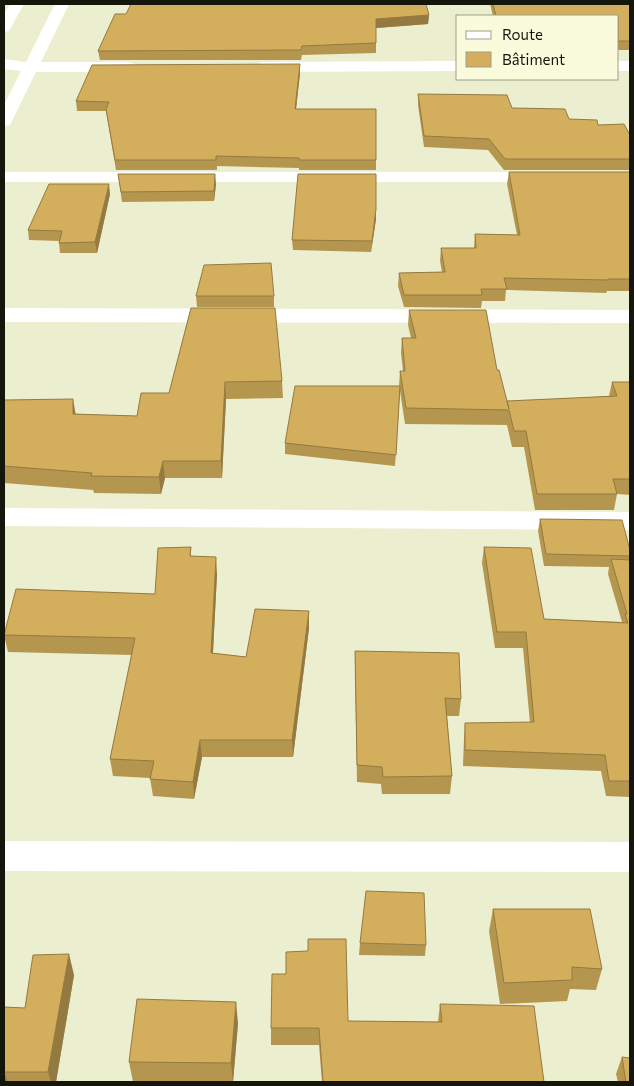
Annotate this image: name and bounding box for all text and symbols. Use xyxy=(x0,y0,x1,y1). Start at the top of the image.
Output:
legend xyxy=(456,15,619,80)
text: Route xyxy=(502,25,543,43)
text: Bâtiment xyxy=(502,50,565,68)

